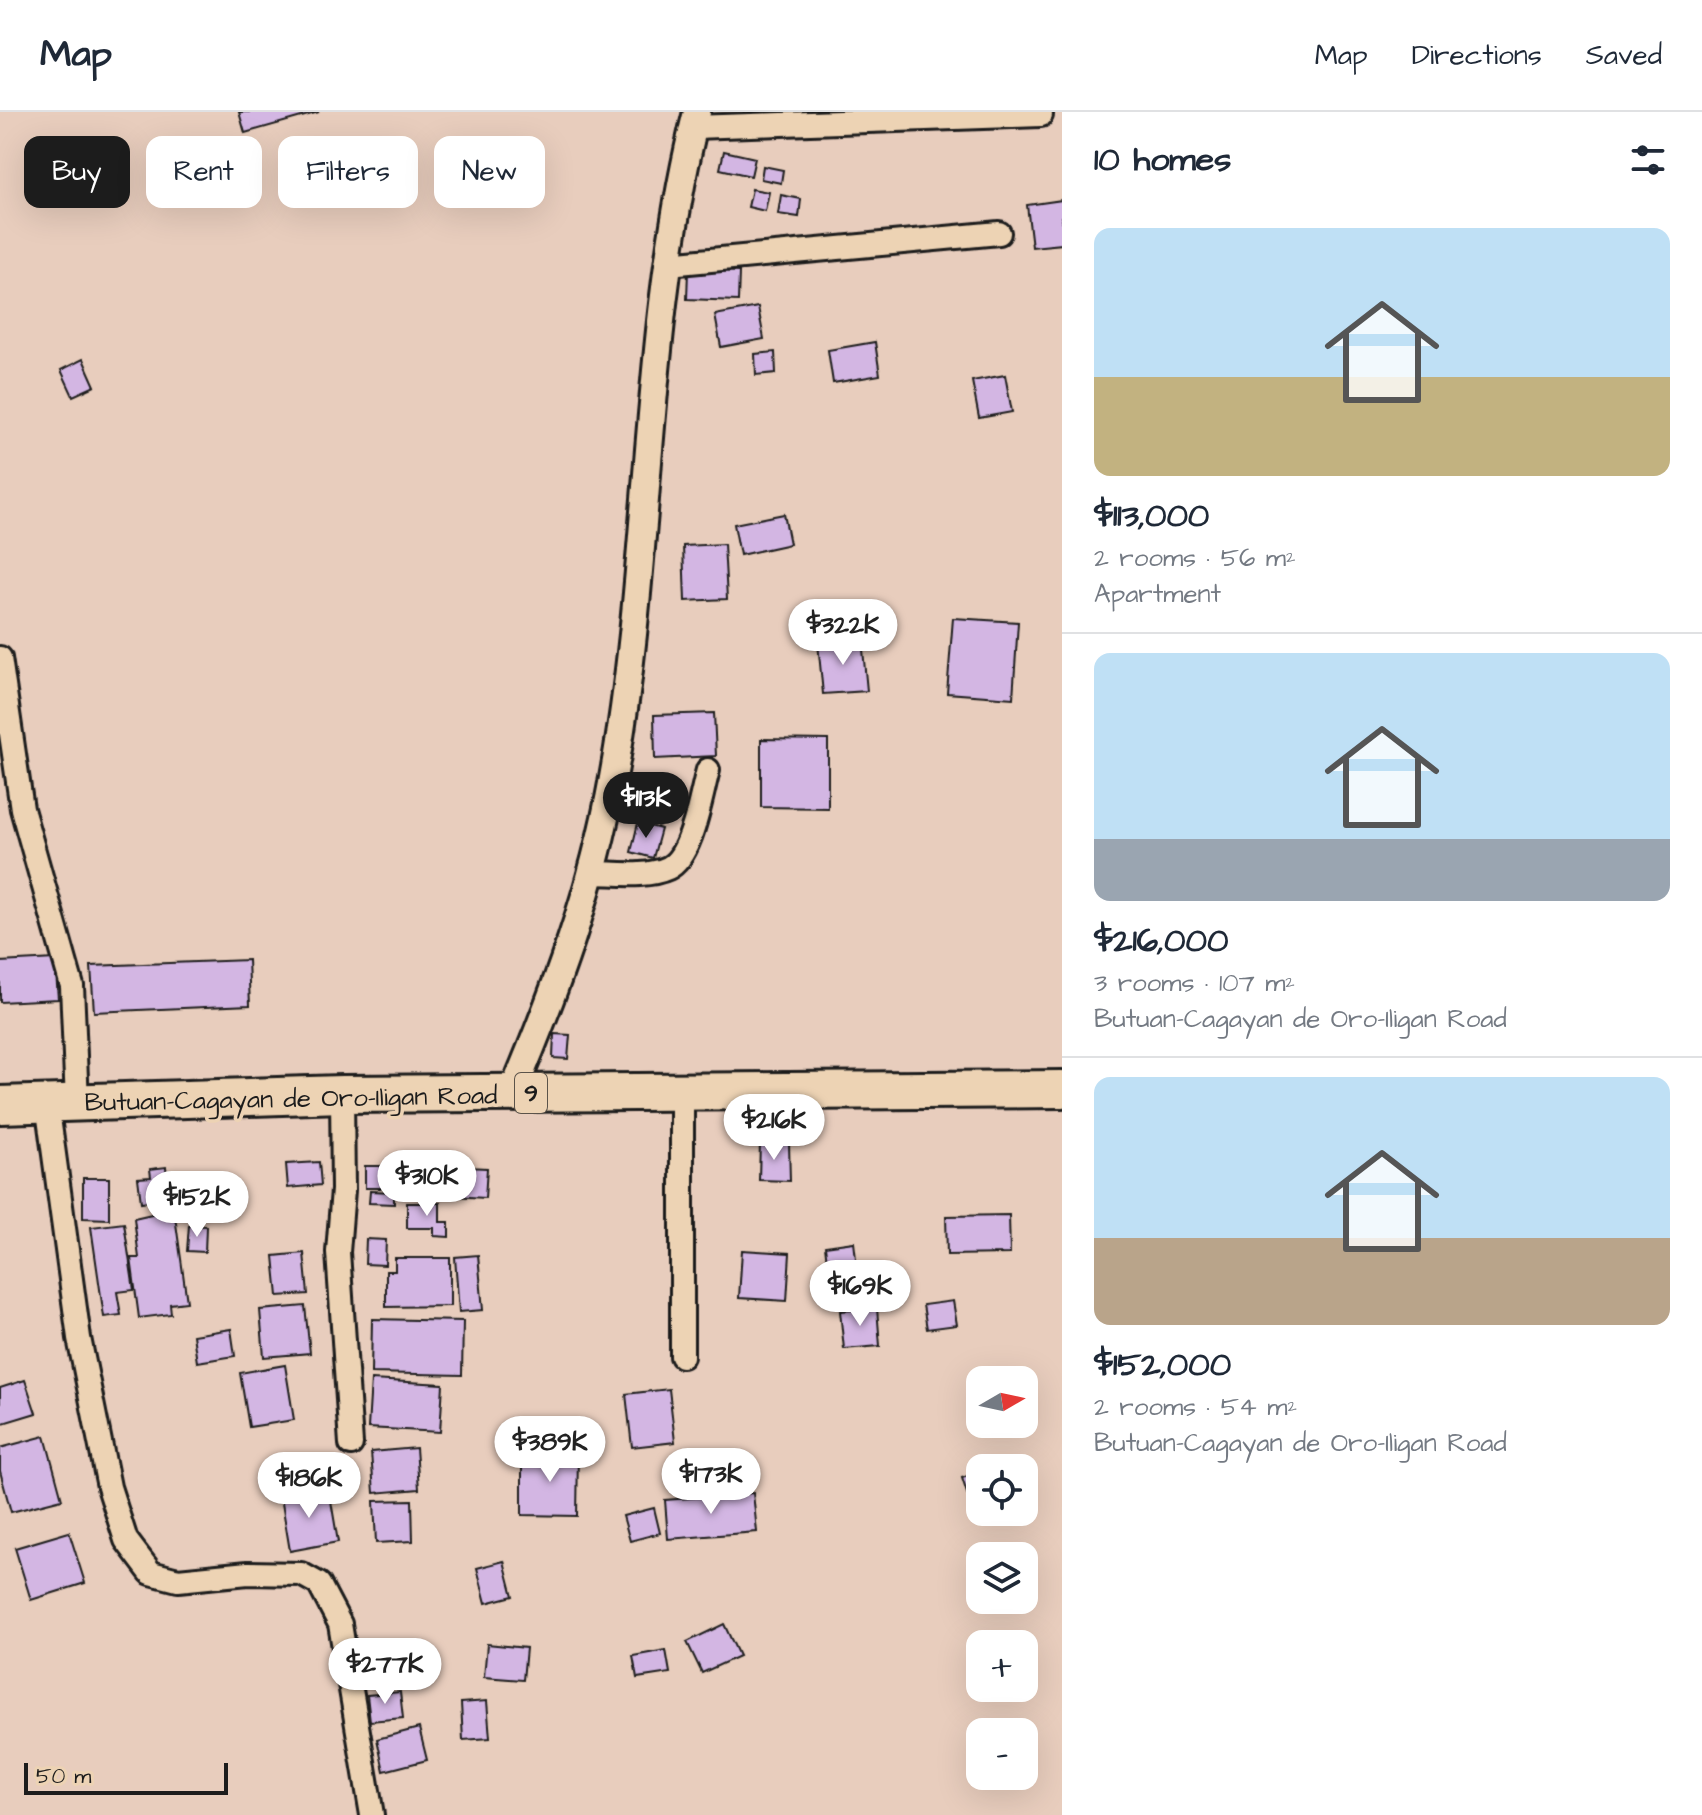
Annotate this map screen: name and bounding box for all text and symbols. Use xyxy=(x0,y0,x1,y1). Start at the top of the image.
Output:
text: Map xyxy=(40,29,112,81)
text: Map xyxy=(1315,36,1368,75)
text: Directions xyxy=(1412,36,1542,75)
text: Saved xyxy=(1586,36,1662,75)
chip: Buy xyxy=(24,136,130,208)
chip: Rent xyxy=(146,136,262,208)
chip: Filters xyxy=(278,136,418,208)
chip: New xyxy=(434,136,545,208)
text: 10 homes xyxy=(1094,136,1231,184)
icon: filters xyxy=(1626,138,1670,182)
icon: home xyxy=(1310,280,1454,424)
text: $113,000 xyxy=(1094,492,1209,540)
text: 2 rooms · 56 m² xyxy=(1094,540,1296,576)
text: Apartment xyxy=(1094,576,1221,612)
pin: $322K xyxy=(787,599,899,667)
text: $322K xyxy=(806,607,880,643)
icon: home xyxy=(1310,705,1454,849)
pin: $113K xyxy=(590,772,702,840)
text: $113K xyxy=(621,780,671,816)
text: $216,000 xyxy=(1094,917,1228,965)
text: 3 rooms · 107 m² xyxy=(1094,965,1295,1001)
text: Butuan-Cagayan de Oro-Iligan Road xyxy=(1094,1001,1507,1037)
road number: 9 xyxy=(515,1073,547,1113)
street label: Butuan-Cagayan de Oro-Iligan Road xyxy=(84,1077,498,1123)
pin: $216K xyxy=(718,1094,830,1162)
text: $216K xyxy=(742,1102,806,1138)
icon: home xyxy=(1310,1129,1454,1273)
pin: $310K xyxy=(371,1150,483,1218)
text: $310K xyxy=(395,1158,459,1194)
pin: $152K xyxy=(141,1171,253,1239)
text: $152K xyxy=(164,1179,230,1215)
pin: $169K xyxy=(804,1260,916,1328)
text: $169K xyxy=(828,1268,892,1304)
text: $152,000 xyxy=(1094,1341,1231,1389)
north arrow xyxy=(966,1366,1038,1438)
map controls xyxy=(966,1366,1038,1790)
text: 2 rooms · 54 m² xyxy=(1094,1389,1297,1425)
pin: $389K xyxy=(494,1416,606,1484)
text: $389K xyxy=(512,1424,588,1460)
text: Butuan-Cagayan de Oro-Iligan Road xyxy=(1094,1425,1507,1461)
pin: $173K xyxy=(655,1448,767,1516)
pin: $186K xyxy=(253,1452,365,1520)
button: locate xyxy=(966,1454,1038,1526)
text: $173K xyxy=(680,1456,742,1492)
text: $186K xyxy=(276,1460,342,1496)
button: layers xyxy=(966,1542,1038,1614)
button: + xyxy=(966,1630,1038,1702)
pin: $277K xyxy=(329,1638,441,1706)
text: $277K xyxy=(346,1646,424,1682)
button: − xyxy=(966,1718,1038,1790)
scale bar xyxy=(24,1759,228,1795)
text: 50 m xyxy=(36,1761,91,1792)

